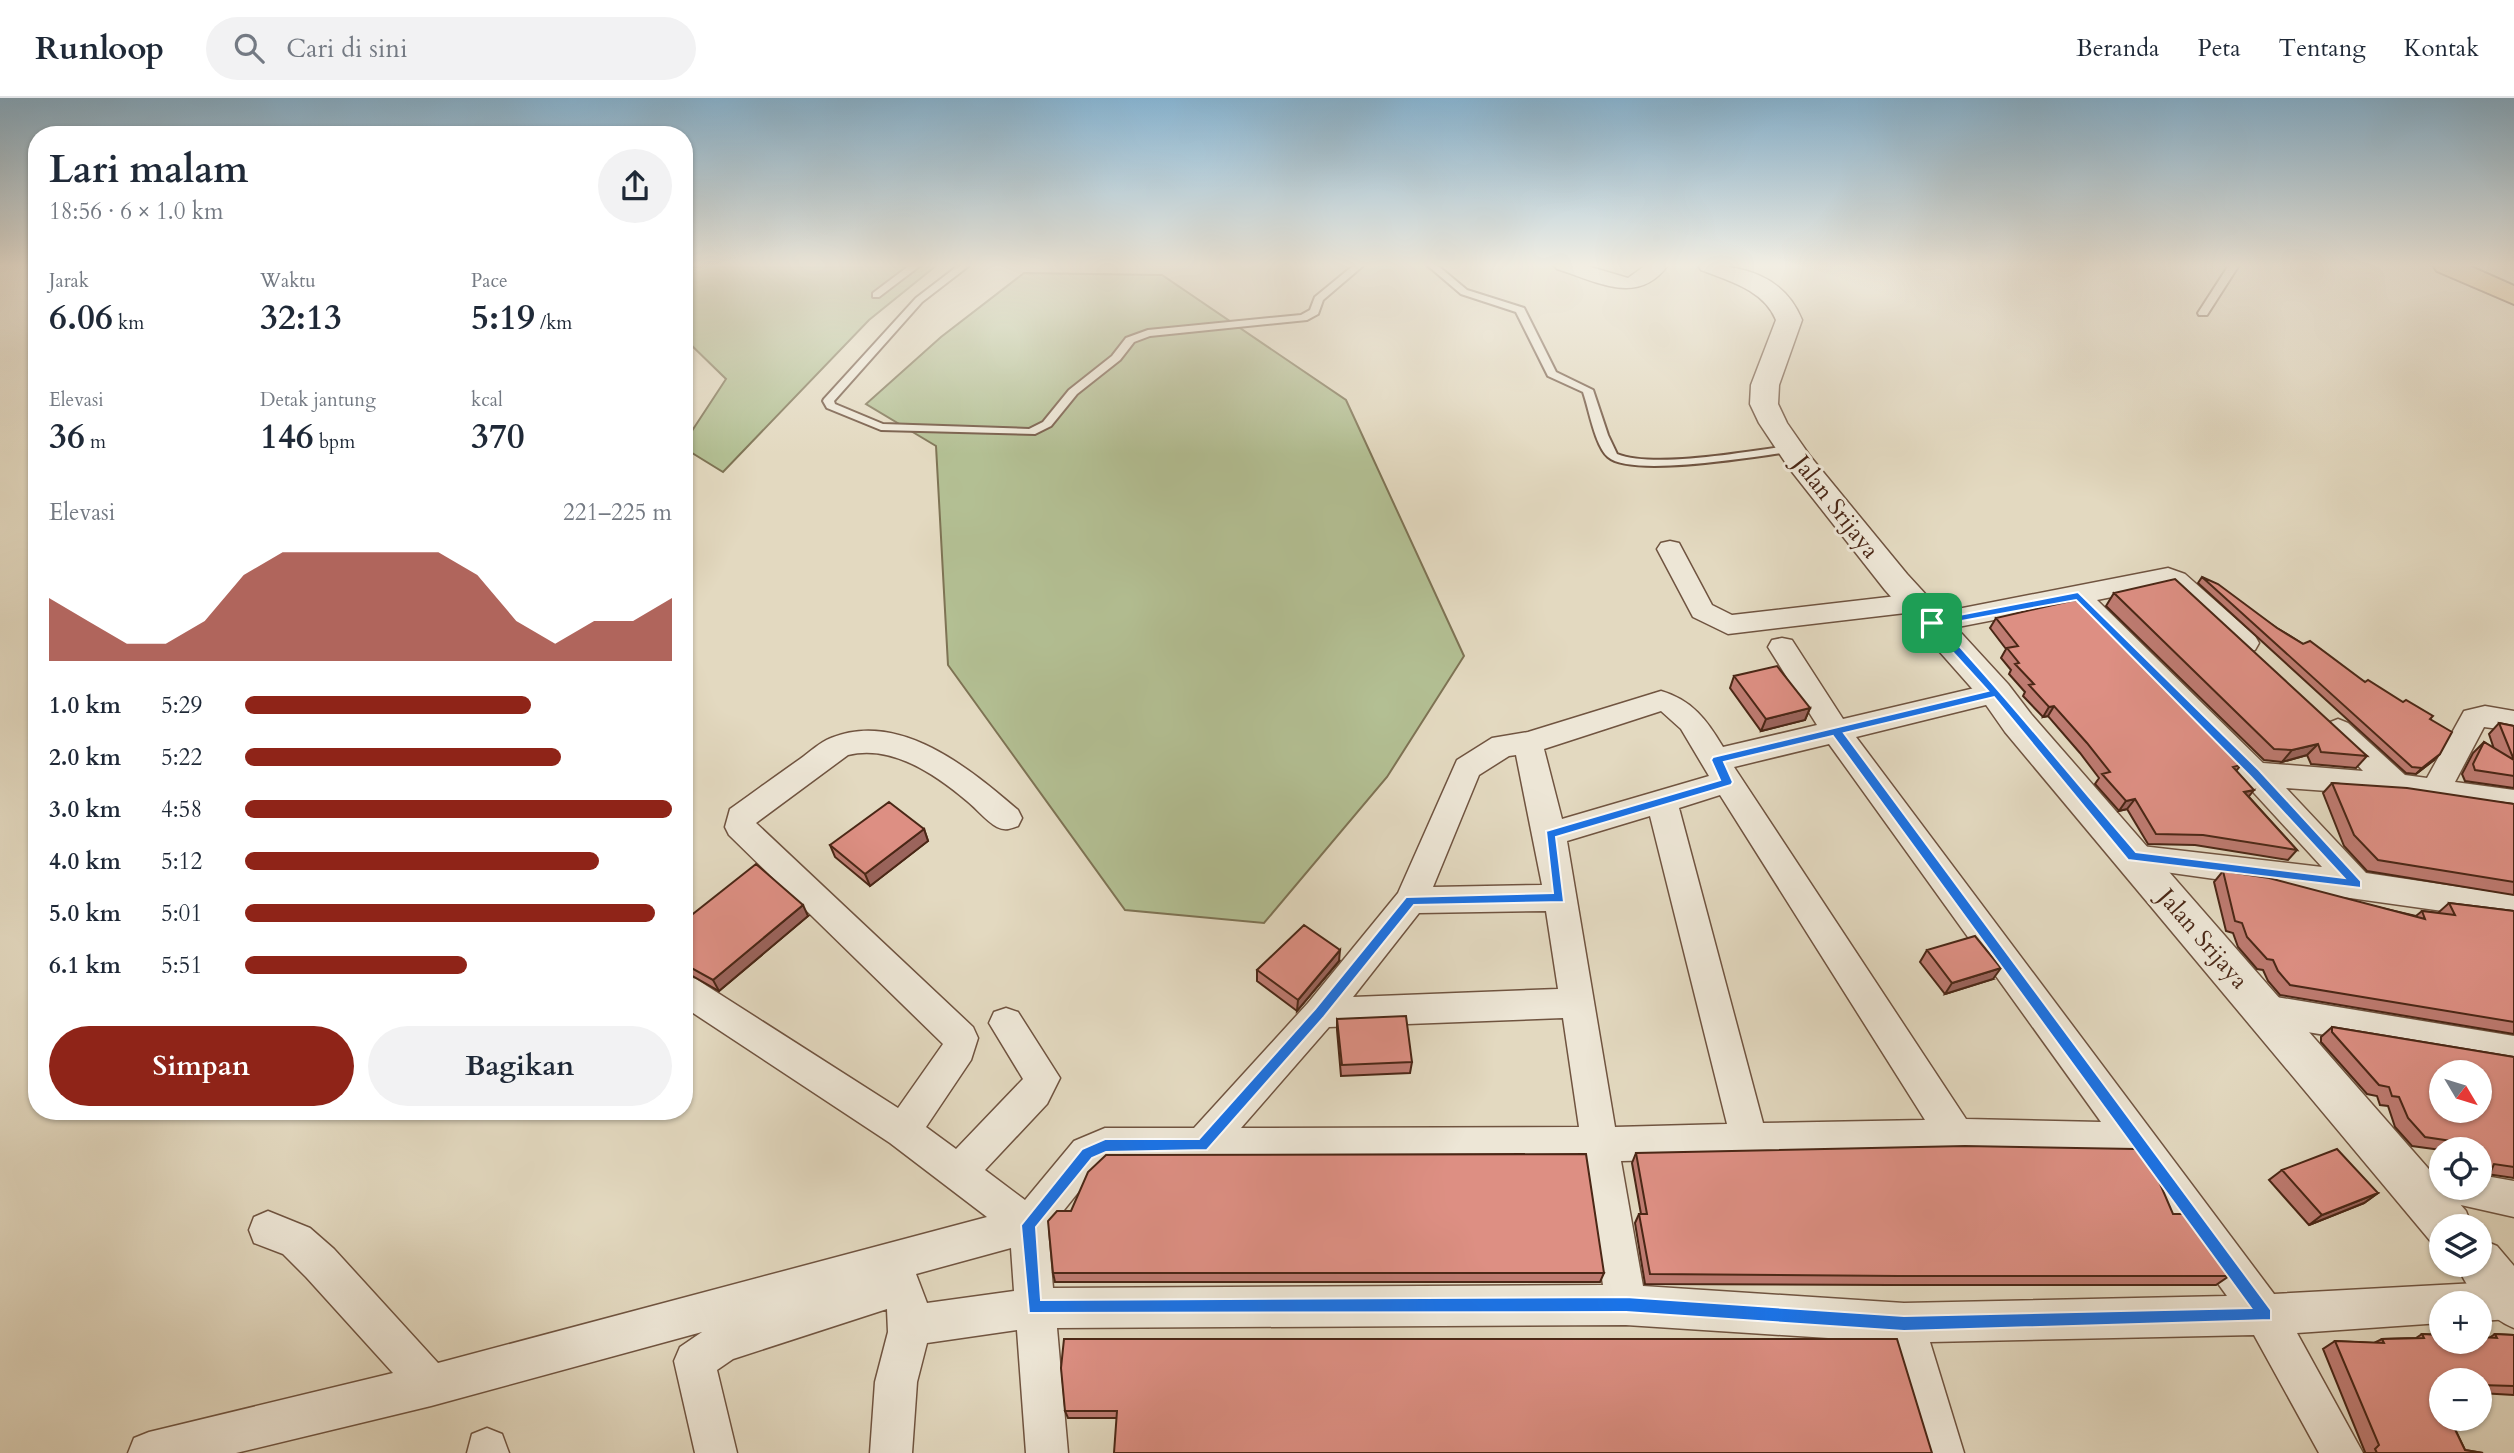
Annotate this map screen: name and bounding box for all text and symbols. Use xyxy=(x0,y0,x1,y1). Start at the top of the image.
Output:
search box xyxy=(206,17,696,80)
text: Runloop xyxy=(35,26,164,71)
icon: search xyxy=(230,29,268,67)
text: Cari di sini xyxy=(286,31,407,66)
text: Beranda xyxy=(2076,32,2159,65)
text: Peta xyxy=(2197,32,2241,65)
text: Tentang xyxy=(2279,32,2366,65)
text: Kontak xyxy=(2404,32,2479,65)
text: Lari malam xyxy=(49,144,248,196)
button: share xyxy=(598,149,672,223)
text: 18:56 · 6 × 1.0 km xyxy=(49,196,223,227)
text: Jarak xyxy=(49,268,89,294)
text: Waktu xyxy=(260,268,316,294)
text: Pace xyxy=(471,268,508,294)
text: 6.06 xyxy=(49,294,113,342)
text: 32:13 xyxy=(260,294,342,342)
text: 5:19 xyxy=(471,294,535,342)
text: km xyxy=(113,310,144,336)
text: /km xyxy=(535,310,572,336)
text: Elevasi xyxy=(49,387,104,413)
text: Detak jantung xyxy=(260,387,376,413)
text: kcal xyxy=(471,387,503,413)
text: 36 xyxy=(49,413,85,461)
text: 146 xyxy=(260,413,314,461)
text: 370 xyxy=(471,413,525,461)
text: m xyxy=(85,429,106,455)
text: bpm xyxy=(314,429,355,455)
street label: Jalan Srijaya xyxy=(1783,446,1887,566)
text: Elevasi xyxy=(49,497,115,528)
text: 221–225 m xyxy=(563,497,672,528)
pin xyxy=(1902,593,1962,653)
icon: arrive xyxy=(1913,604,1951,642)
text: 1.0 km xyxy=(49,690,121,721)
text: 5:29 xyxy=(161,690,202,721)
text: 2.0 km xyxy=(49,742,121,773)
text: 5:22 xyxy=(161,742,202,773)
text: 3.0 km xyxy=(49,794,121,825)
text: 4:58 xyxy=(161,794,202,825)
text: 4.0 km xyxy=(49,846,121,877)
text: 5:12 xyxy=(161,846,202,877)
street label: Jalan Srijaya xyxy=(2148,880,2256,997)
text: 5.0 km xyxy=(49,898,121,929)
text: 5:01 xyxy=(161,898,202,929)
text: 6.1 km xyxy=(49,950,121,981)
text: 5:51 xyxy=(161,950,202,981)
button: Simpan xyxy=(49,1026,354,1106)
button: Bagikan xyxy=(368,1026,672,1106)
north arrow xyxy=(2429,1060,2492,1124)
map controls xyxy=(2429,1060,2492,1431)
button: locate xyxy=(2429,1137,2492,1200)
button: layers xyxy=(2429,1214,2492,1277)
button: + xyxy=(2429,1291,2492,1354)
button: − xyxy=(2429,1368,2492,1431)

